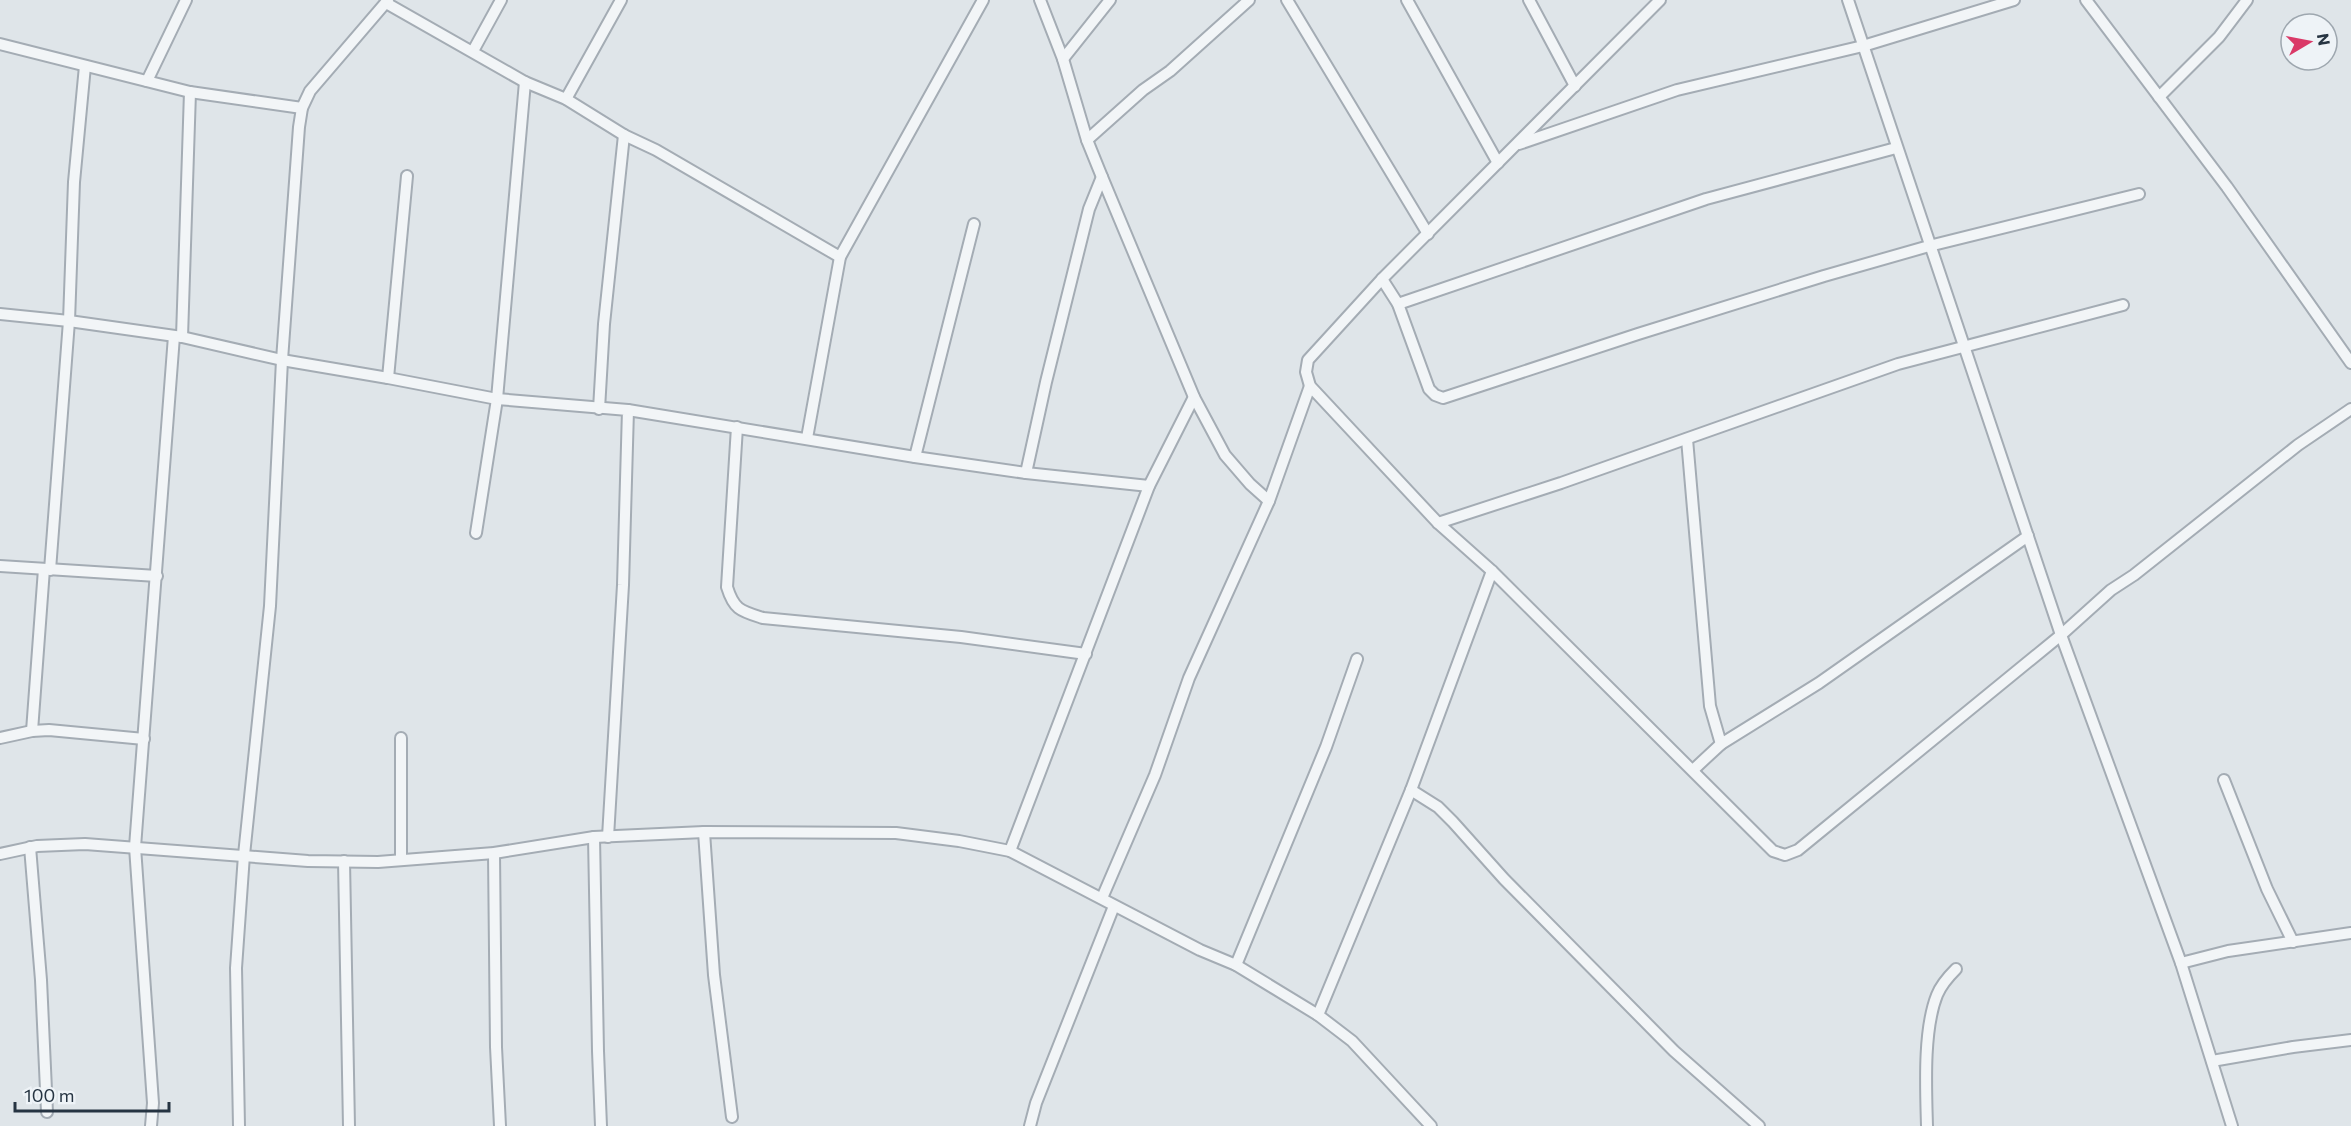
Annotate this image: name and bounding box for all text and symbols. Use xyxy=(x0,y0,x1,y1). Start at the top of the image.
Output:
north arrow xyxy=(2279,12,2339,72)
text: N xyxy=(2314,32,2335,47)
scale bar xyxy=(15,1075,170,1113)
text: 100 m xyxy=(24,1084,74,1106)

